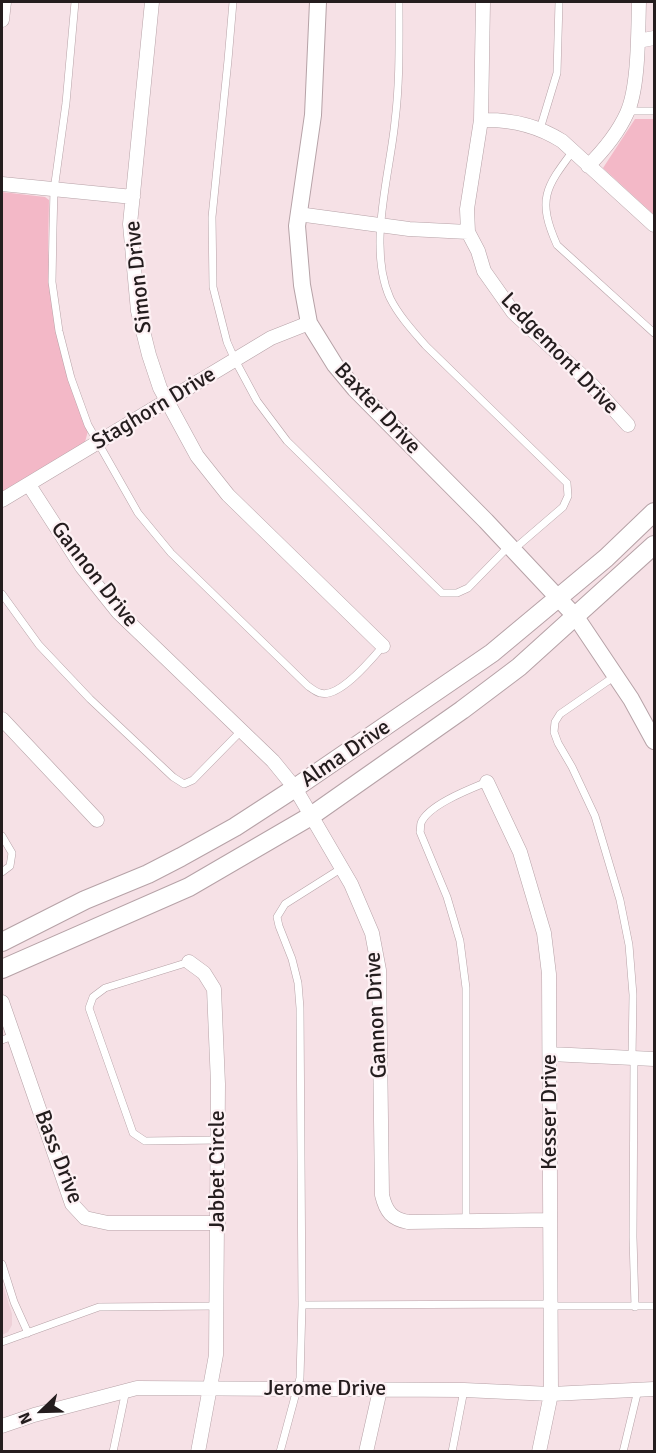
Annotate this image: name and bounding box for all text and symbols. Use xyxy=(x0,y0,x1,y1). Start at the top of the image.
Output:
street label: Simon Drive xyxy=(120,219,158,335)
street label: Ledgemont Drive xyxy=(494,288,624,420)
street label: Baxter Drive xyxy=(328,358,426,460)
street label: Staghorn Drive xyxy=(87,362,221,456)
street label: Gannon Drive xyxy=(45,517,143,633)
street label: Alma Drive xyxy=(296,714,396,794)
street label: Gannon Drive xyxy=(361,951,393,1079)
street label: Kesser Drive xyxy=(537,1054,563,1170)
street label: Bass Drive xyxy=(28,1107,88,1207)
street label: Jabbet Circle xyxy=(205,1110,231,1232)
street label: Jerome Drive xyxy=(264,1376,386,1402)
north arrow xyxy=(12,1381,72,1441)
text: N xyxy=(14,1409,37,1427)

